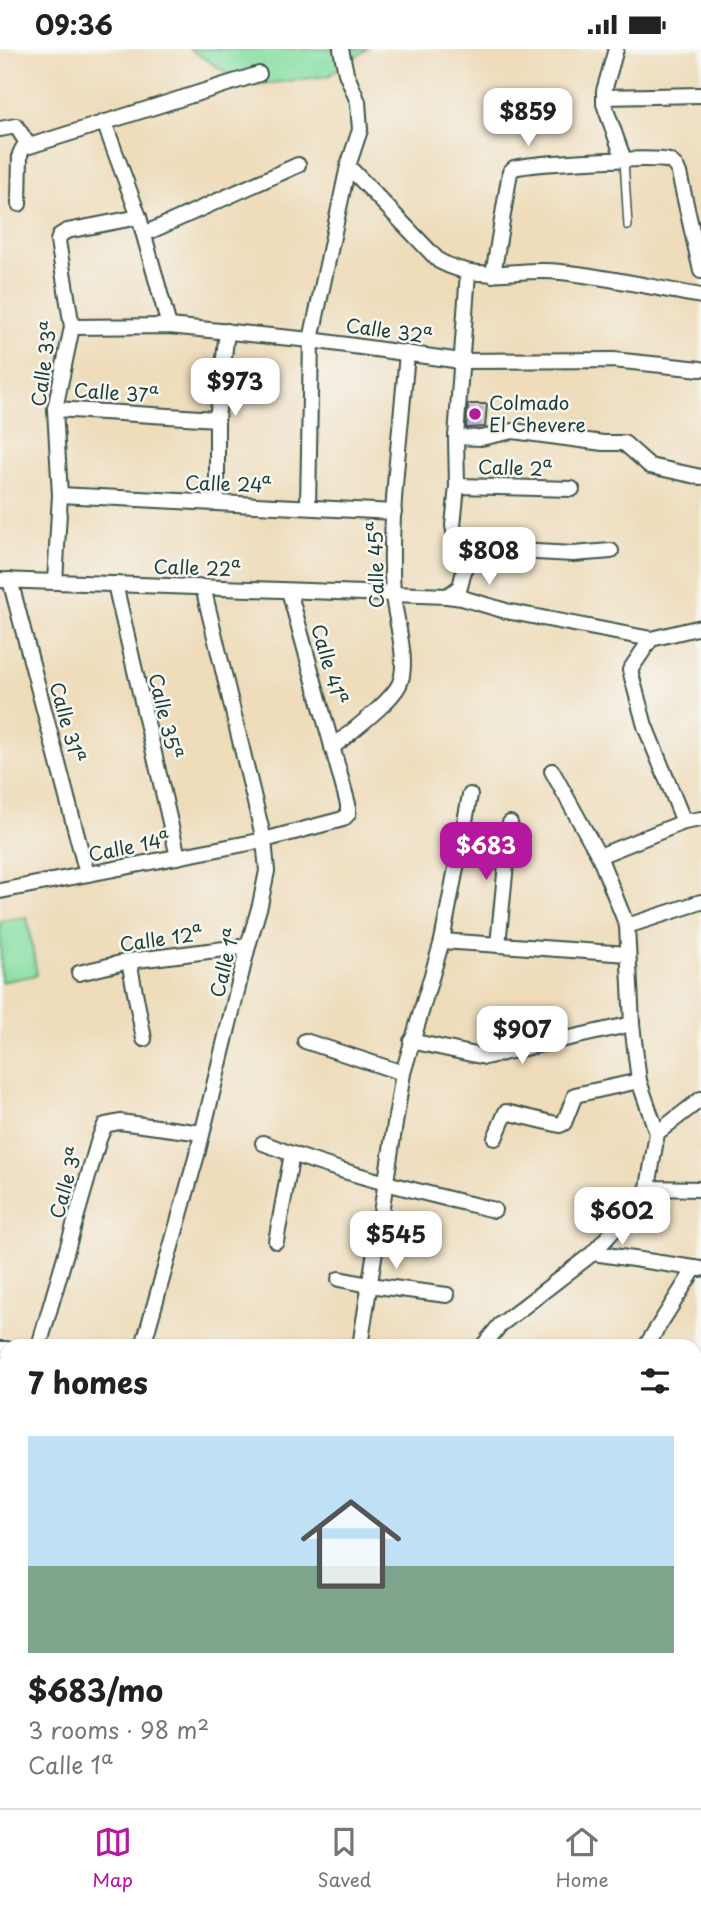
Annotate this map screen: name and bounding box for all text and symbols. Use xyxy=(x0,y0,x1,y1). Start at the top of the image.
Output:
text: 09:36 xyxy=(35,5,113,44)
pin: $859 xyxy=(487,89,569,148)
text: $859 xyxy=(499,93,557,128)
street label: Calle 32ª xyxy=(344,310,434,350)
street label: Calle 33ª xyxy=(23,319,63,408)
pin: $973 xyxy=(194,359,276,418)
text: $973 xyxy=(207,363,263,398)
street label: Calle 37ª xyxy=(73,375,159,409)
place label: Colmado El Chevere xyxy=(489,388,586,438)
marker: Colmado El Chevere xyxy=(467,406,483,422)
street label: Calle 2ª xyxy=(477,452,553,482)
street label: Calle 24ª xyxy=(184,468,272,498)
street label: Calle 45ª xyxy=(360,521,390,609)
pin: $808 xyxy=(448,527,530,587)
text: $808 xyxy=(459,532,519,567)
street label: Calle 22ª xyxy=(153,551,241,583)
street label: Calle 41ª xyxy=(305,620,355,707)
street label: Calle 35ª xyxy=(143,670,189,761)
street label: Calle 31ª xyxy=(44,678,92,765)
pin: $683 xyxy=(445,823,527,882)
street label: Calle 14ª xyxy=(86,824,172,868)
text: $683 xyxy=(456,827,516,862)
street label: Calle 12ª xyxy=(118,918,204,958)
street label: Calle 1ª xyxy=(202,925,246,1000)
pin: $907 xyxy=(481,1007,563,1066)
text: $907 xyxy=(493,1011,551,1046)
street label: Calle 3ª xyxy=(42,1144,89,1222)
pin: $602 xyxy=(581,1187,663,1247)
text: $602 xyxy=(590,1192,654,1227)
pin: $545 xyxy=(355,1211,437,1271)
text: $545 xyxy=(366,1216,426,1251)
text: 7 homes xyxy=(28,1359,148,1404)
icon: filters xyxy=(636,1362,674,1400)
icon: home xyxy=(288,1481,414,1607)
text: $683/mo xyxy=(28,1667,163,1712)
text: 3 rooms · 98 m² xyxy=(28,1712,209,1747)
text: Calle 1ª xyxy=(28,1747,113,1782)
tab: Map xyxy=(92,1823,133,1893)
tab: Saved xyxy=(317,1823,371,1893)
tab: Home xyxy=(556,1823,609,1893)

